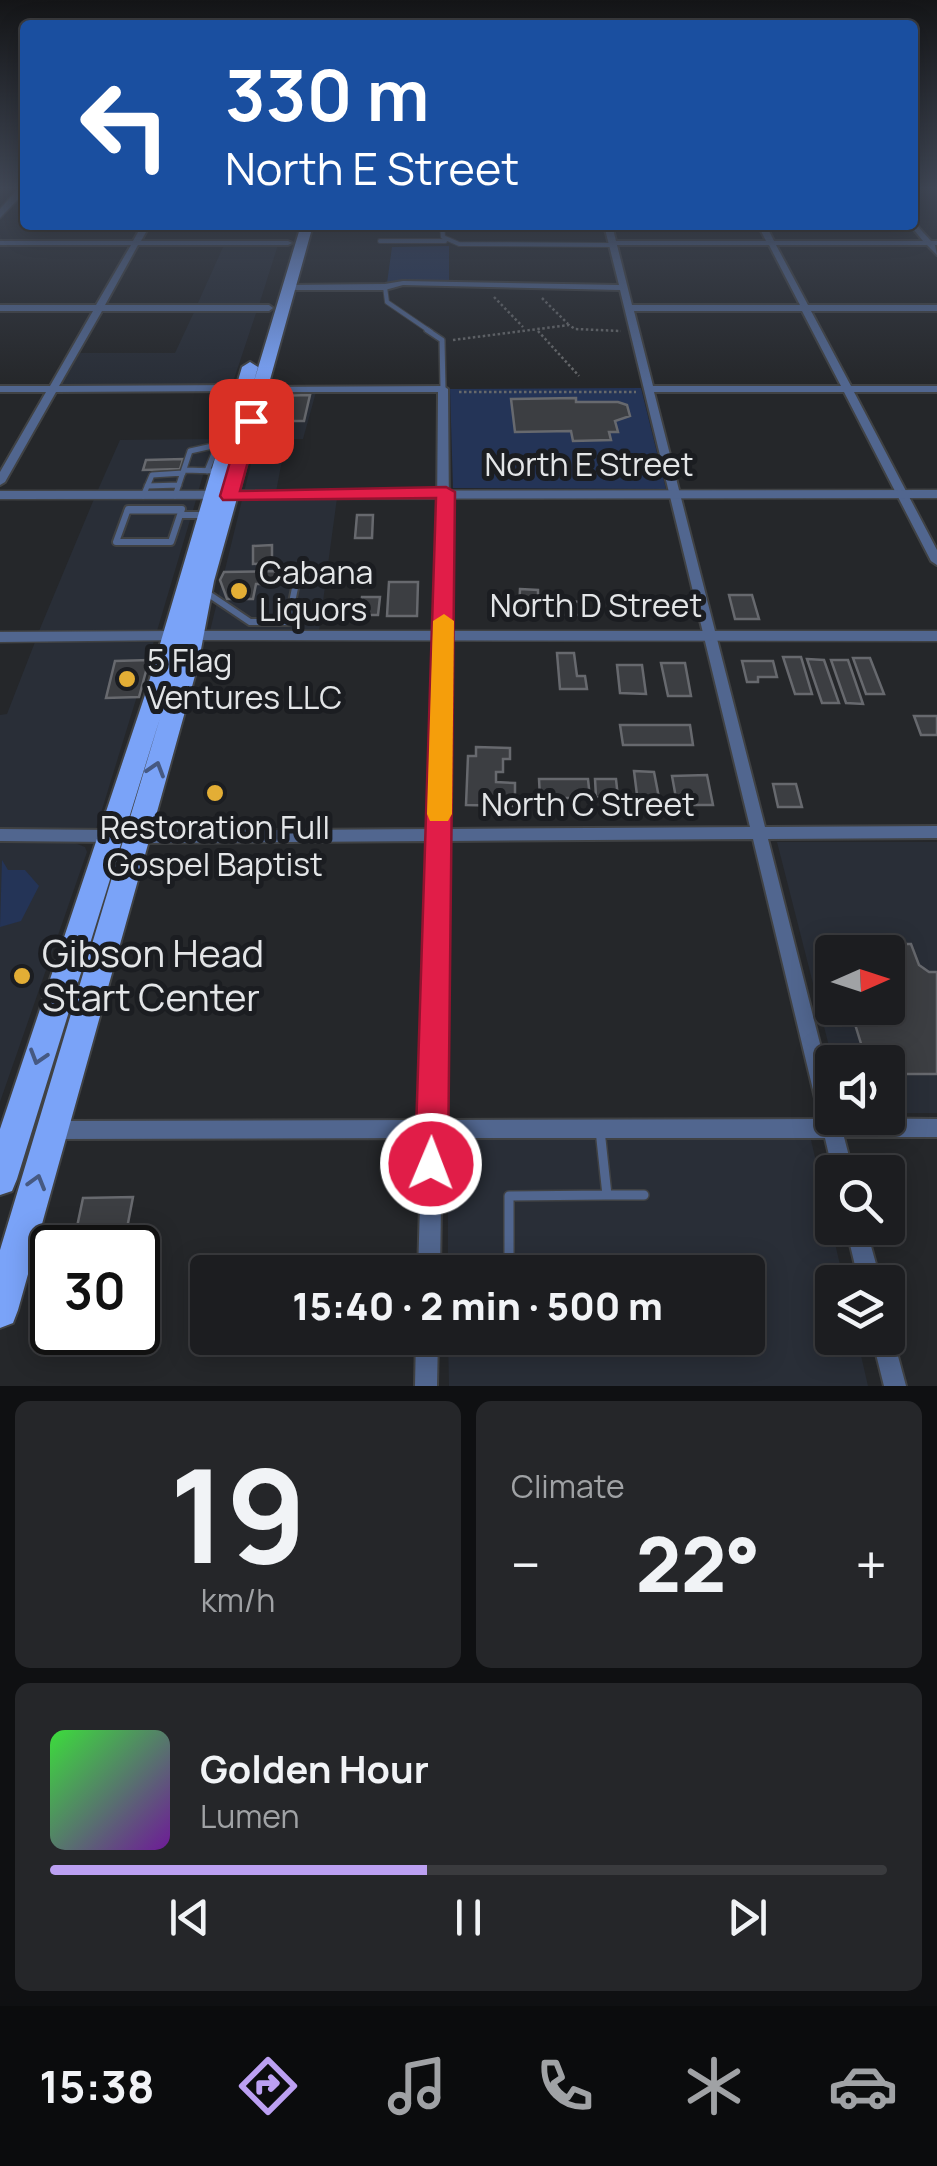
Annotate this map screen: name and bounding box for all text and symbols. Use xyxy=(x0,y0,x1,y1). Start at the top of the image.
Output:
text: 330 m xyxy=(225,46,429,142)
icon: left xyxy=(60,60,190,190)
text: North E Street xyxy=(225,137,519,199)
pin xyxy=(209,379,294,464)
icon: arrive xyxy=(224,394,279,449)
street label: North E Street xyxy=(484,442,694,486)
place label: Cabana Liquors xyxy=(259,550,373,631)
marker: Cabana Liquors xyxy=(228,580,250,602)
street label: North D Street xyxy=(490,583,702,627)
place label: 5 Flag Ventures LLC xyxy=(147,638,342,719)
marker: 5 Flag Ventures LLC xyxy=(116,668,138,690)
one-way arrow xyxy=(144,762,165,779)
marker: Restoration Full Gospel Baptist xyxy=(204,782,226,804)
street label: North C Street xyxy=(481,782,695,826)
place label: Restoration Full Gospel Baptist xyxy=(100,805,330,886)
place label: Gibson Head Start Center xyxy=(42,926,264,1022)
north arrow xyxy=(815,935,905,1025)
map controls xyxy=(815,935,905,1355)
marker: Gibson Head Start Center xyxy=(11,965,33,987)
button: sound xyxy=(815,1045,905,1135)
one-way arrow xyxy=(29,1048,50,1065)
position arrow xyxy=(379,1112,483,1216)
button: search xyxy=(815,1155,905,1245)
one-way arrow xyxy=(25,1175,46,1192)
speed limit sign: 30 xyxy=(30,1225,160,1355)
button: layers xyxy=(815,1265,905,1355)
text: 15:40 · 2 min · 500 m xyxy=(292,1279,663,1331)
text: 19 xyxy=(169,1424,307,1602)
text: Climate xyxy=(511,1464,625,1508)
text: 22° xyxy=(636,1512,760,1615)
text: − xyxy=(511,1526,541,1602)
text: + xyxy=(855,1526,887,1602)
text: km/h xyxy=(201,1578,275,1622)
text: Golden Hour xyxy=(200,1742,429,1794)
text: Lumen xyxy=(200,1794,300,1838)
icon: previous xyxy=(162,1890,217,1945)
icon: pause xyxy=(441,1890,496,1945)
icon: next xyxy=(720,1890,775,1945)
icon: directions xyxy=(233,2051,303,2121)
icon: music xyxy=(382,2051,452,2121)
icon: phone xyxy=(530,2051,600,2121)
icon: climate xyxy=(679,2051,749,2121)
icon: car xyxy=(828,2051,898,2121)
text: 15:38 xyxy=(39,2055,155,2117)

